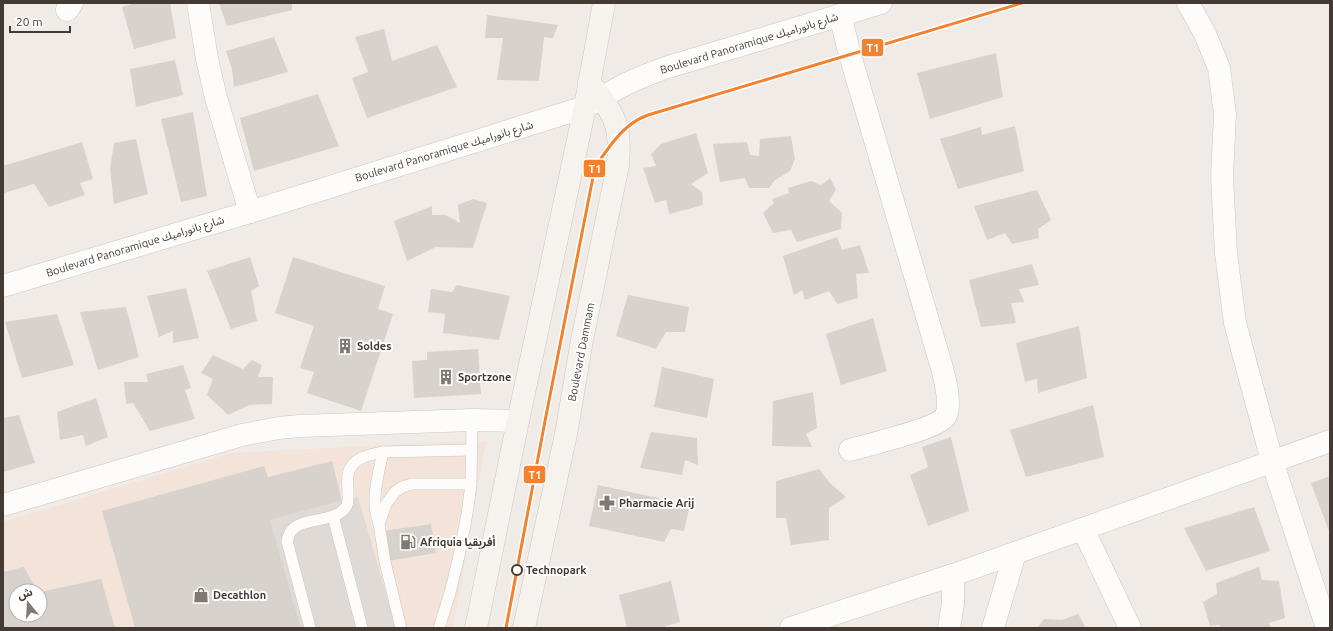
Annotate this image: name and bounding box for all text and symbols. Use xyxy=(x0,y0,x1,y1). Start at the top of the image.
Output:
scale bar xyxy=(10,8,70,34)
street label: Boulevard Panoramique شارع بانوراميك xyxy=(659,10,840,78)
text: 20 m xyxy=(16,15,43,28)
line badge: T1 xyxy=(861,38,884,57)
text: T1 xyxy=(867,42,879,54)
street label: Boulevard Panoramique شارع بانوراميك xyxy=(354,118,535,186)
line badge: T1 xyxy=(583,159,606,178)
text: T1 xyxy=(589,163,601,175)
street label: Boulevard Panoramique شارع بانوراميك xyxy=(45,213,226,281)
street label: Boulevard Dammam xyxy=(566,302,596,402)
building icon: Soldes xyxy=(336,337,354,355)
place label: Soldes xyxy=(357,340,391,352)
building icon: Sportzone xyxy=(437,368,455,386)
place label: Sportzone xyxy=(458,371,511,383)
line badge: T1 xyxy=(523,465,546,484)
text: T1 xyxy=(529,469,541,481)
pharmacy icon: Pharmacie Arij xyxy=(598,494,616,512)
place label: Pharmacie Arij xyxy=(619,497,694,509)
fuel station icon: Afriquia أفريقيا xyxy=(399,533,417,551)
place label: Afriquia أفريقيا xyxy=(420,535,495,549)
marker: Technopark xyxy=(511,564,523,576)
place label: Technopark xyxy=(526,564,587,576)
north arrow xyxy=(8,583,48,623)
text: ش xyxy=(16,585,34,602)
shop icon: Decathlon xyxy=(192,586,210,604)
place label: Decathlon xyxy=(213,589,266,601)

